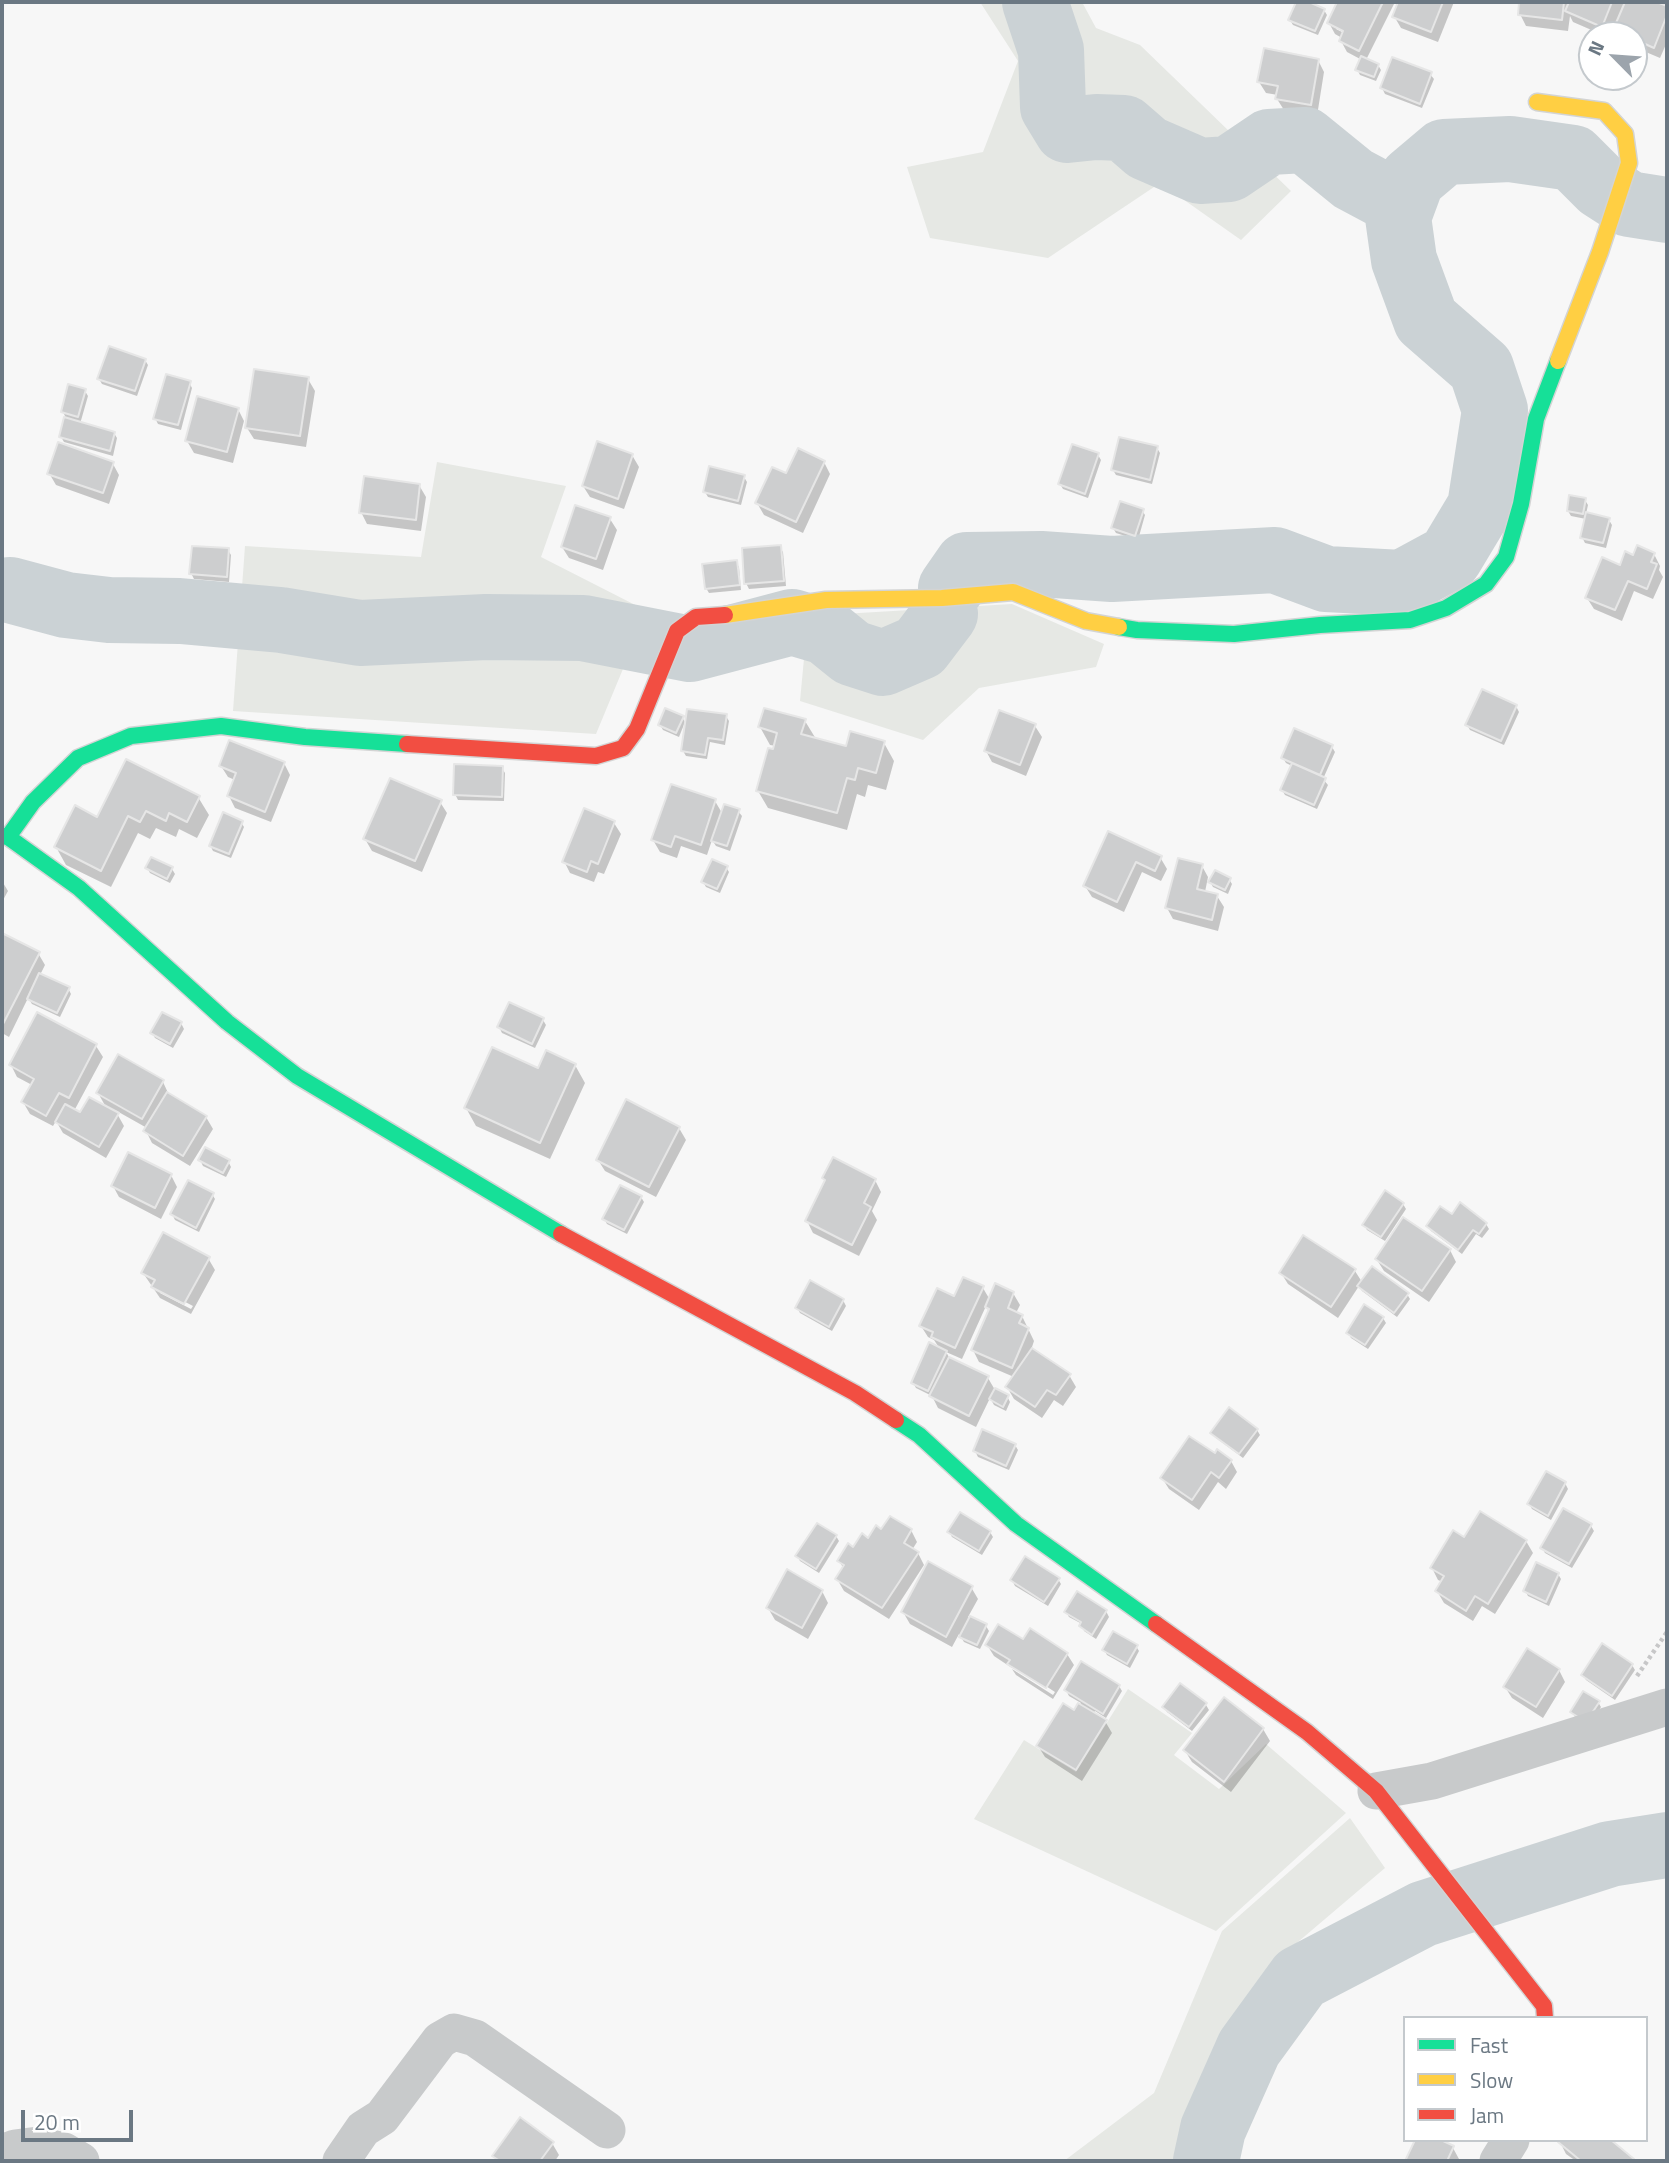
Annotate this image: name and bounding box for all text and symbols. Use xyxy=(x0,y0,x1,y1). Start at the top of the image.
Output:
north arrow xyxy=(1578,21,1648,91)
text: N xyxy=(1579,36,1611,60)
legend xyxy=(1403,2016,1648,2142)
text: Fast xyxy=(1470,2029,1508,2061)
text: Slow xyxy=(1470,2064,1513,2096)
scale bar xyxy=(24,2096,136,2140)
text: Jam xyxy=(1470,2099,1504,2131)
text: 20 m xyxy=(34,2106,80,2138)

